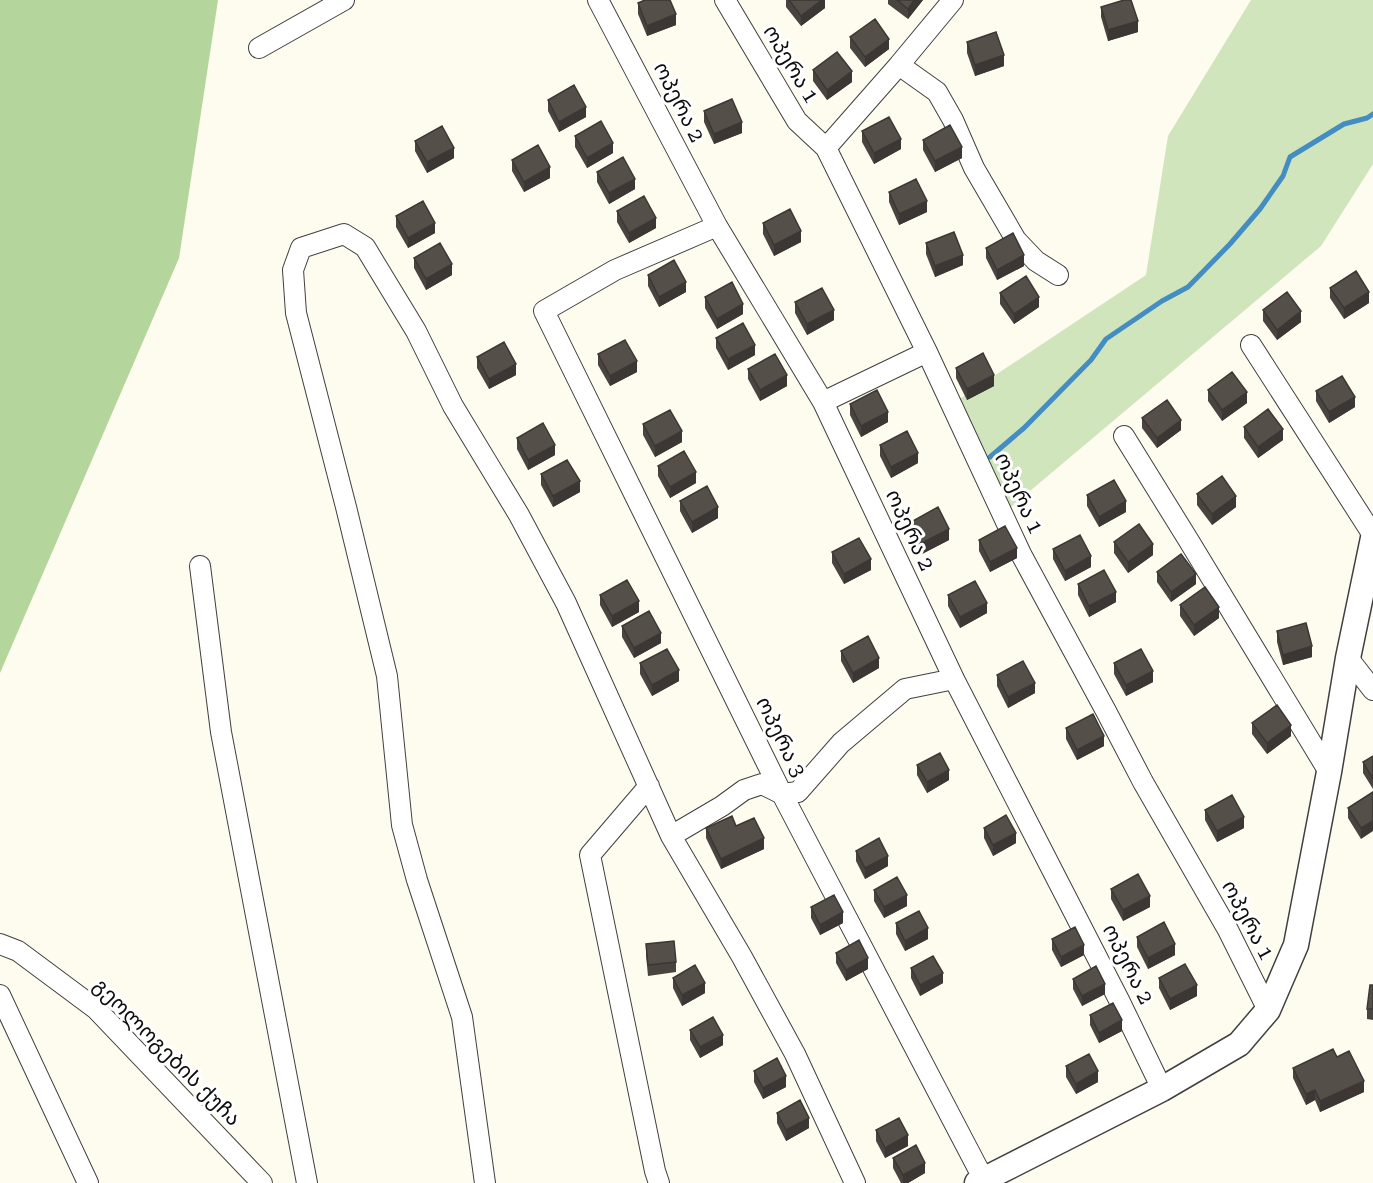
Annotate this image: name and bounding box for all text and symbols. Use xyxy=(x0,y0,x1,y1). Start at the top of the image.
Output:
street label: ოპერა 1 xyxy=(758,21,824,107)
street label: ოპერა 2 xyxy=(649,58,709,146)
street label: ოპერა 1 xyxy=(990,449,1048,537)
street label: ოპერა 2 xyxy=(881,486,939,574)
street label: ოპერა 3 xyxy=(751,693,811,781)
street label: ოპერა 1 xyxy=(1217,876,1279,964)
street label: ოპერა 2 xyxy=(1098,920,1158,1008)
street label: გეოლოგების ქუჩა xyxy=(88,973,246,1131)

